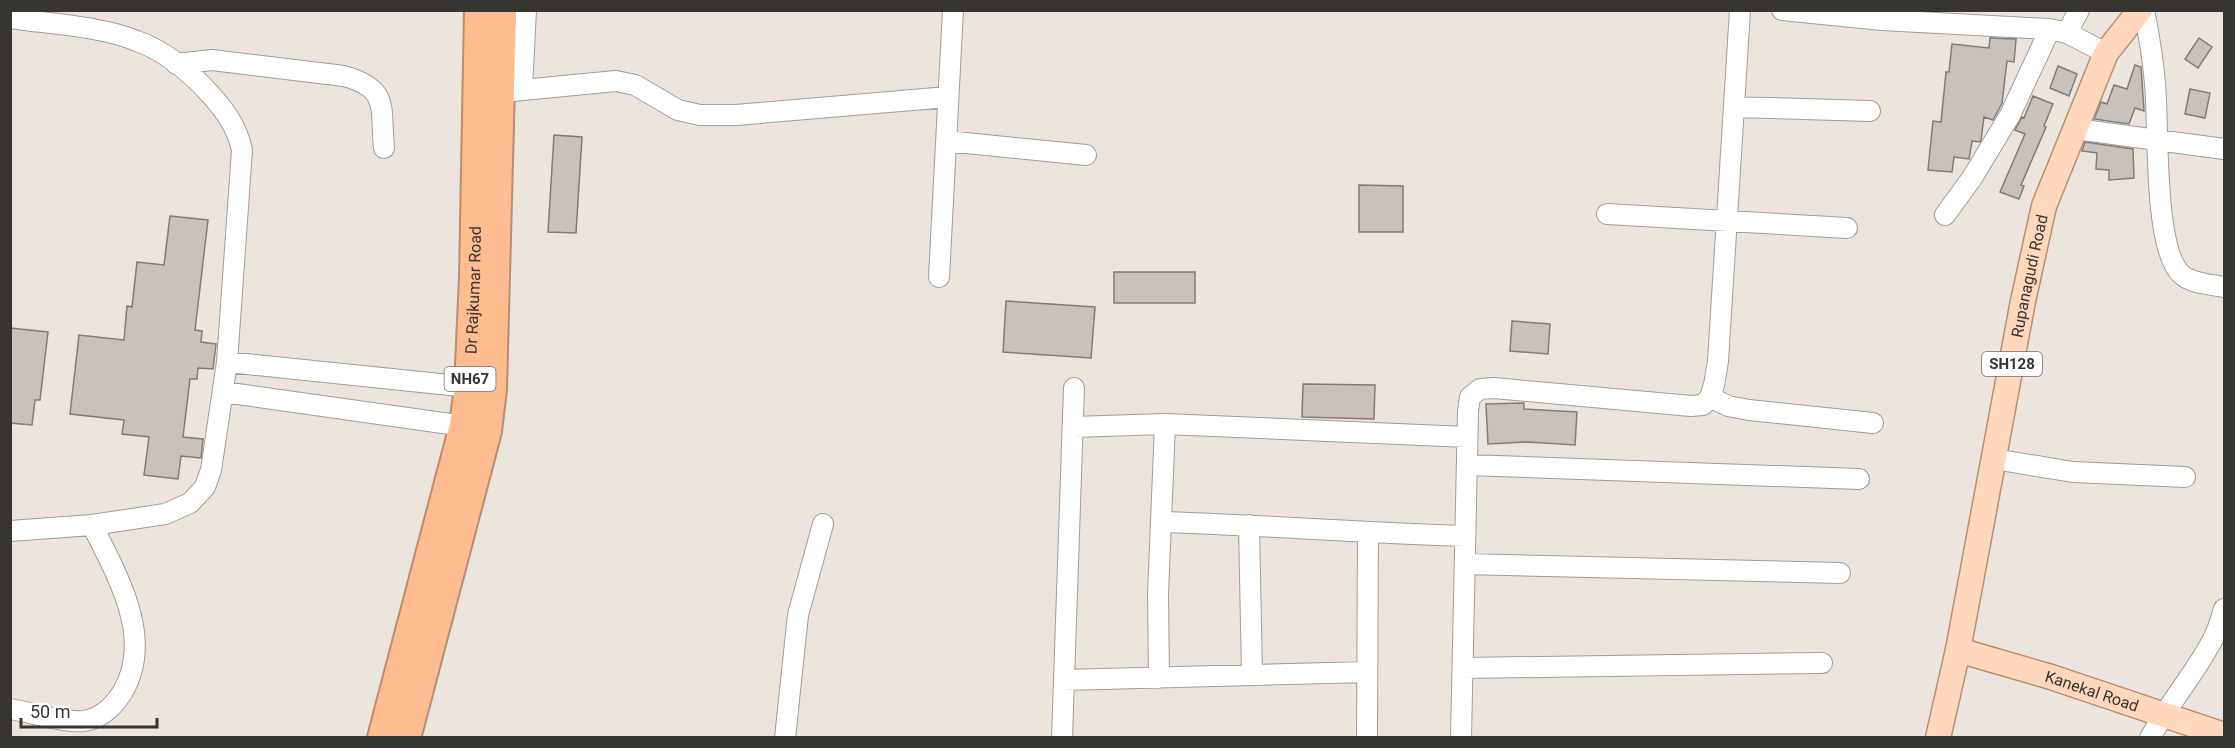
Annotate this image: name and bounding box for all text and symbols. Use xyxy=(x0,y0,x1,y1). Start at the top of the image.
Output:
street label: Rupanagudi Road xyxy=(2007,213,2051,339)
street label: Dr Rajkumar Road xyxy=(461,226,484,354)
road number: SH128 xyxy=(1982,352,2042,376)
road number: NH67 xyxy=(444,367,496,391)
street label: Kanekal Road xyxy=(2043,666,2141,715)
scale bar xyxy=(21,691,158,729)
text: 50 m xyxy=(30,701,70,722)

